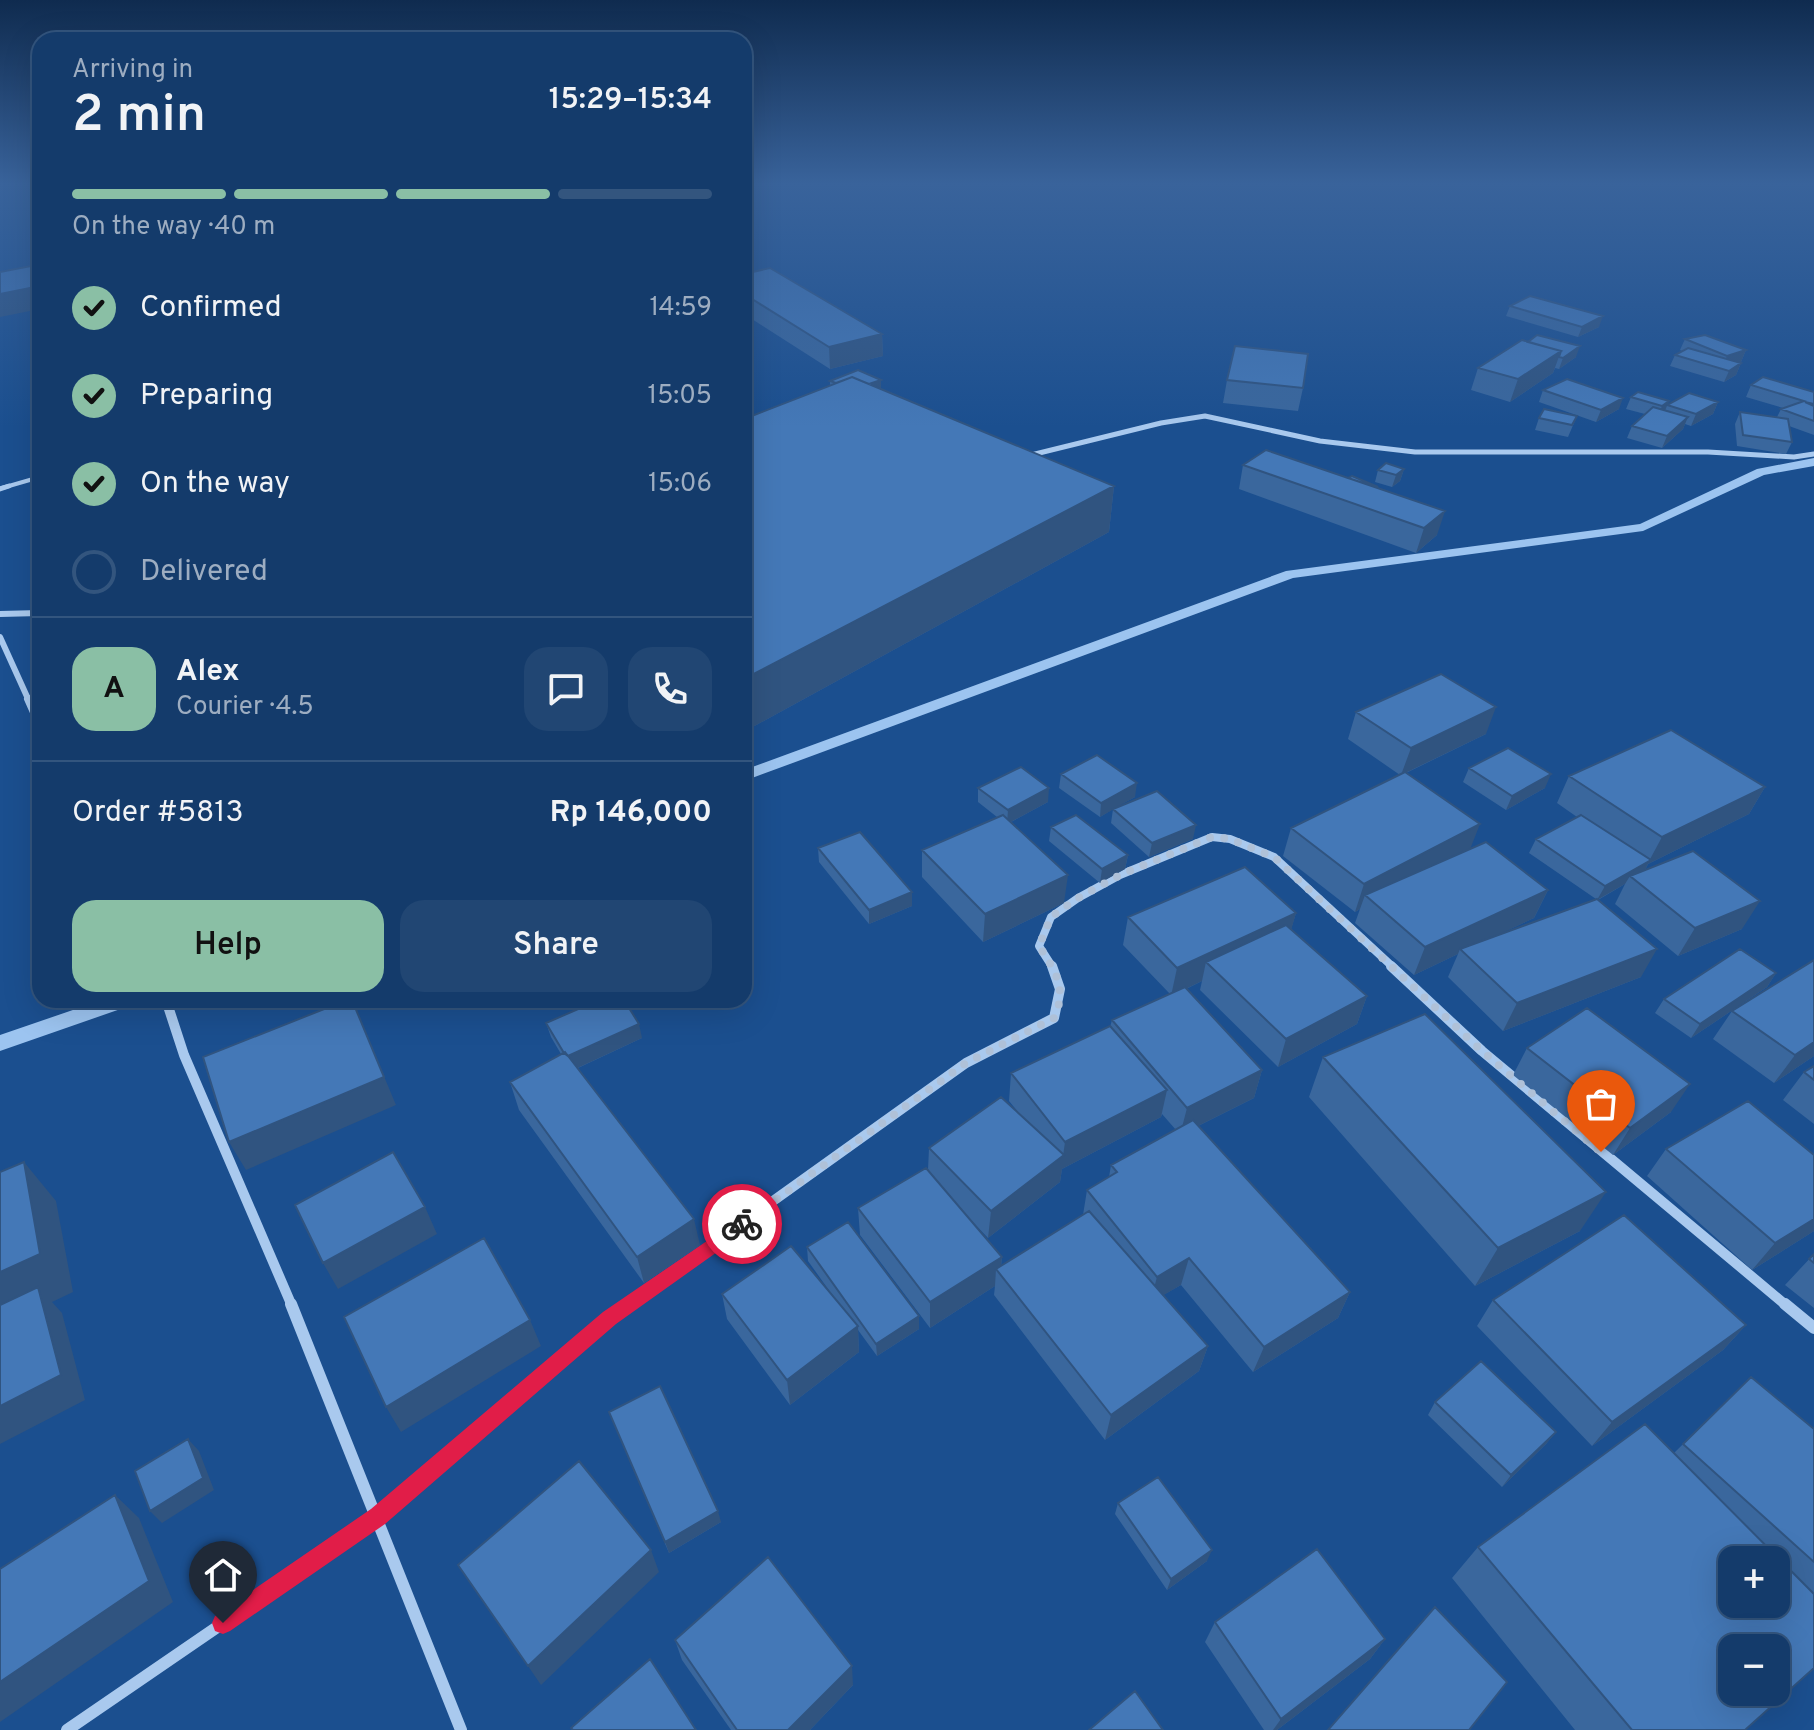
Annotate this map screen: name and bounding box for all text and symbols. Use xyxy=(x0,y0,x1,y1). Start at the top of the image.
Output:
text: Arriving in xyxy=(72,54,193,87)
text: 15:29–15:34 xyxy=(549,82,712,119)
text: 2 min xyxy=(72,84,206,150)
text: On the way · 40 m xyxy=(72,211,275,244)
icon: check xyxy=(72,286,116,330)
text: Confirmed xyxy=(140,290,282,327)
text: 14:59 xyxy=(649,292,712,325)
icon: check xyxy=(72,374,116,418)
text: Preparing xyxy=(140,378,273,415)
text: 15:05 xyxy=(647,380,712,413)
icon: check xyxy=(72,462,116,506)
text: On the way xyxy=(140,466,290,503)
text: 15:06 xyxy=(648,468,712,501)
text: Delivered xyxy=(140,554,268,591)
button: chat xyxy=(524,647,608,731)
button: phone xyxy=(628,647,712,731)
text: Alex xyxy=(176,654,240,691)
text: A xyxy=(103,671,125,708)
text: Courier · 4.5 xyxy=(176,691,314,724)
text: Order #5813 xyxy=(72,795,244,832)
text: Rp 146,000 xyxy=(550,795,712,832)
button: Help xyxy=(72,900,384,992)
button: Share xyxy=(400,900,712,992)
pin xyxy=(1567,1070,1635,1152)
icon: bag xyxy=(1579,1082,1623,1126)
courier xyxy=(702,1184,782,1264)
icon: bike xyxy=(720,1202,764,1246)
pin xyxy=(189,1541,257,1623)
map controls xyxy=(1718,1546,1790,1706)
button: + xyxy=(1718,1546,1790,1618)
icon: home xyxy=(201,1553,245,1597)
button: − xyxy=(1718,1634,1790,1706)

